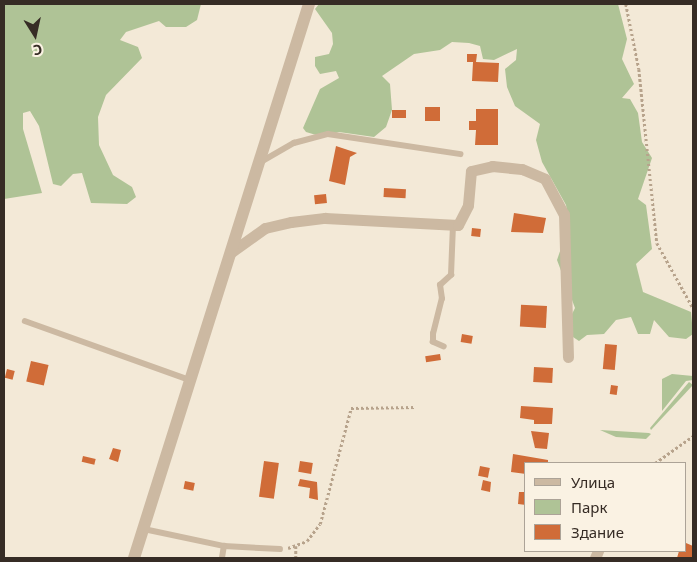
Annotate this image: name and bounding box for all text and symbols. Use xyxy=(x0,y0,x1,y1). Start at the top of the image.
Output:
north arrow xyxy=(10,10,60,60)
text: С xyxy=(32,40,44,60)
legend xyxy=(524,462,687,552)
text: Улица xyxy=(571,472,615,492)
text: Парк xyxy=(571,497,607,517)
text: Здание xyxy=(571,522,624,542)

